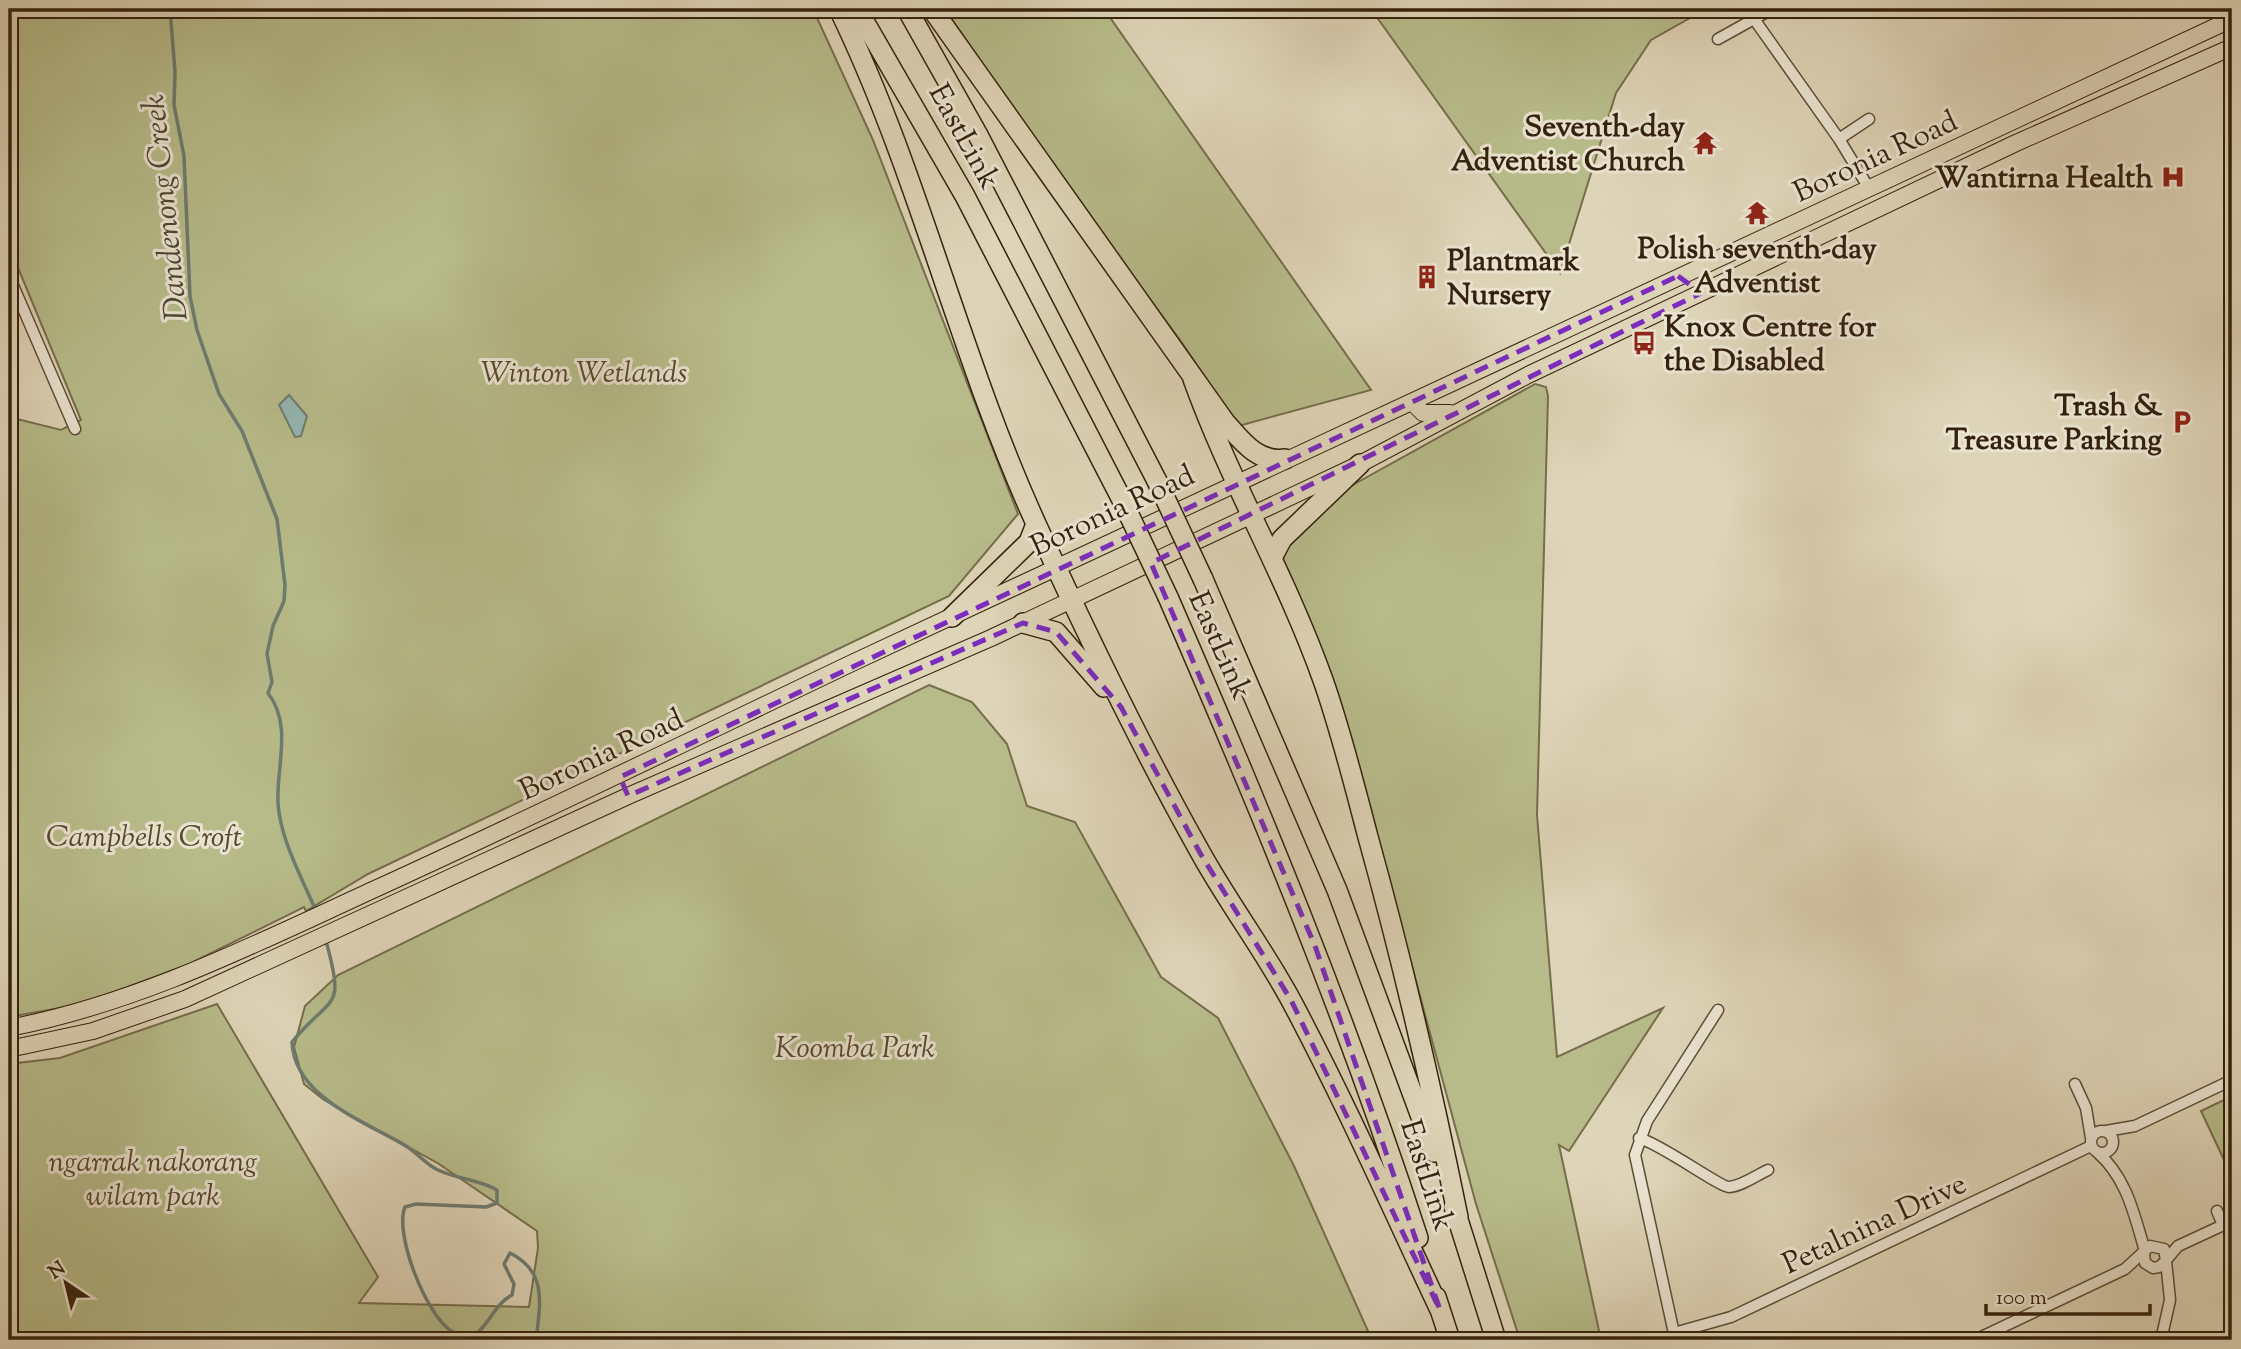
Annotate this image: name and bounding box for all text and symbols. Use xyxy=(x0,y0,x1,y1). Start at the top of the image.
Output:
street label: EastLink xyxy=(916,77,1009,198)
water label: Dandenong Creek xyxy=(132,92,202,323)
street label: Boronia Road xyxy=(1787,101,1965,215)
place label: Seventh-day Adventist Church xyxy=(1451,107,1685,184)
temple icon: Seventh-day Adventist Church xyxy=(1691,129,1719,157)
place label: Wantirna Health xyxy=(1935,158,2153,201)
hospital icon: Wantirna Health xyxy=(2159,163,2187,191)
temple icon: Polish seventh-day Adventist xyxy=(1743,199,1771,227)
place label: Polish seventh-day Adventist xyxy=(1637,229,1877,306)
place label: Plantmark Nursery xyxy=(1447,241,1580,318)
building icon: Plantmark Nursery xyxy=(1413,263,1441,291)
place label: Knox Centre for the Disabled xyxy=(1664,307,1877,384)
bus stop icon: Knox Centre for the Disabled xyxy=(1630,329,1658,357)
park label: Winton Wetlands xyxy=(481,353,687,396)
place label: Trash & Treasure Parking xyxy=(1946,386,2163,463)
parking icon: Trash & Treasure Parking xyxy=(2168,408,2196,436)
street label: Boronia Road xyxy=(1024,455,1202,569)
street label: EastLink xyxy=(1176,585,1262,707)
street label: Boronia Road xyxy=(513,699,691,813)
park label: Campbells Croft xyxy=(46,817,242,860)
park label: Koomba Park xyxy=(775,1028,935,1071)
street label: EastLink xyxy=(1387,1115,1464,1237)
park label: ngarrak nakorang wilam park xyxy=(48,1142,258,1219)
street label: Petalnina Drive xyxy=(1776,1164,1974,1287)
north arrow xyxy=(32,1248,102,1318)
text: N xyxy=(44,1256,72,1287)
scale bar xyxy=(1986,1272,2150,1316)
text: 100 m xyxy=(1996,1284,2047,1314)

